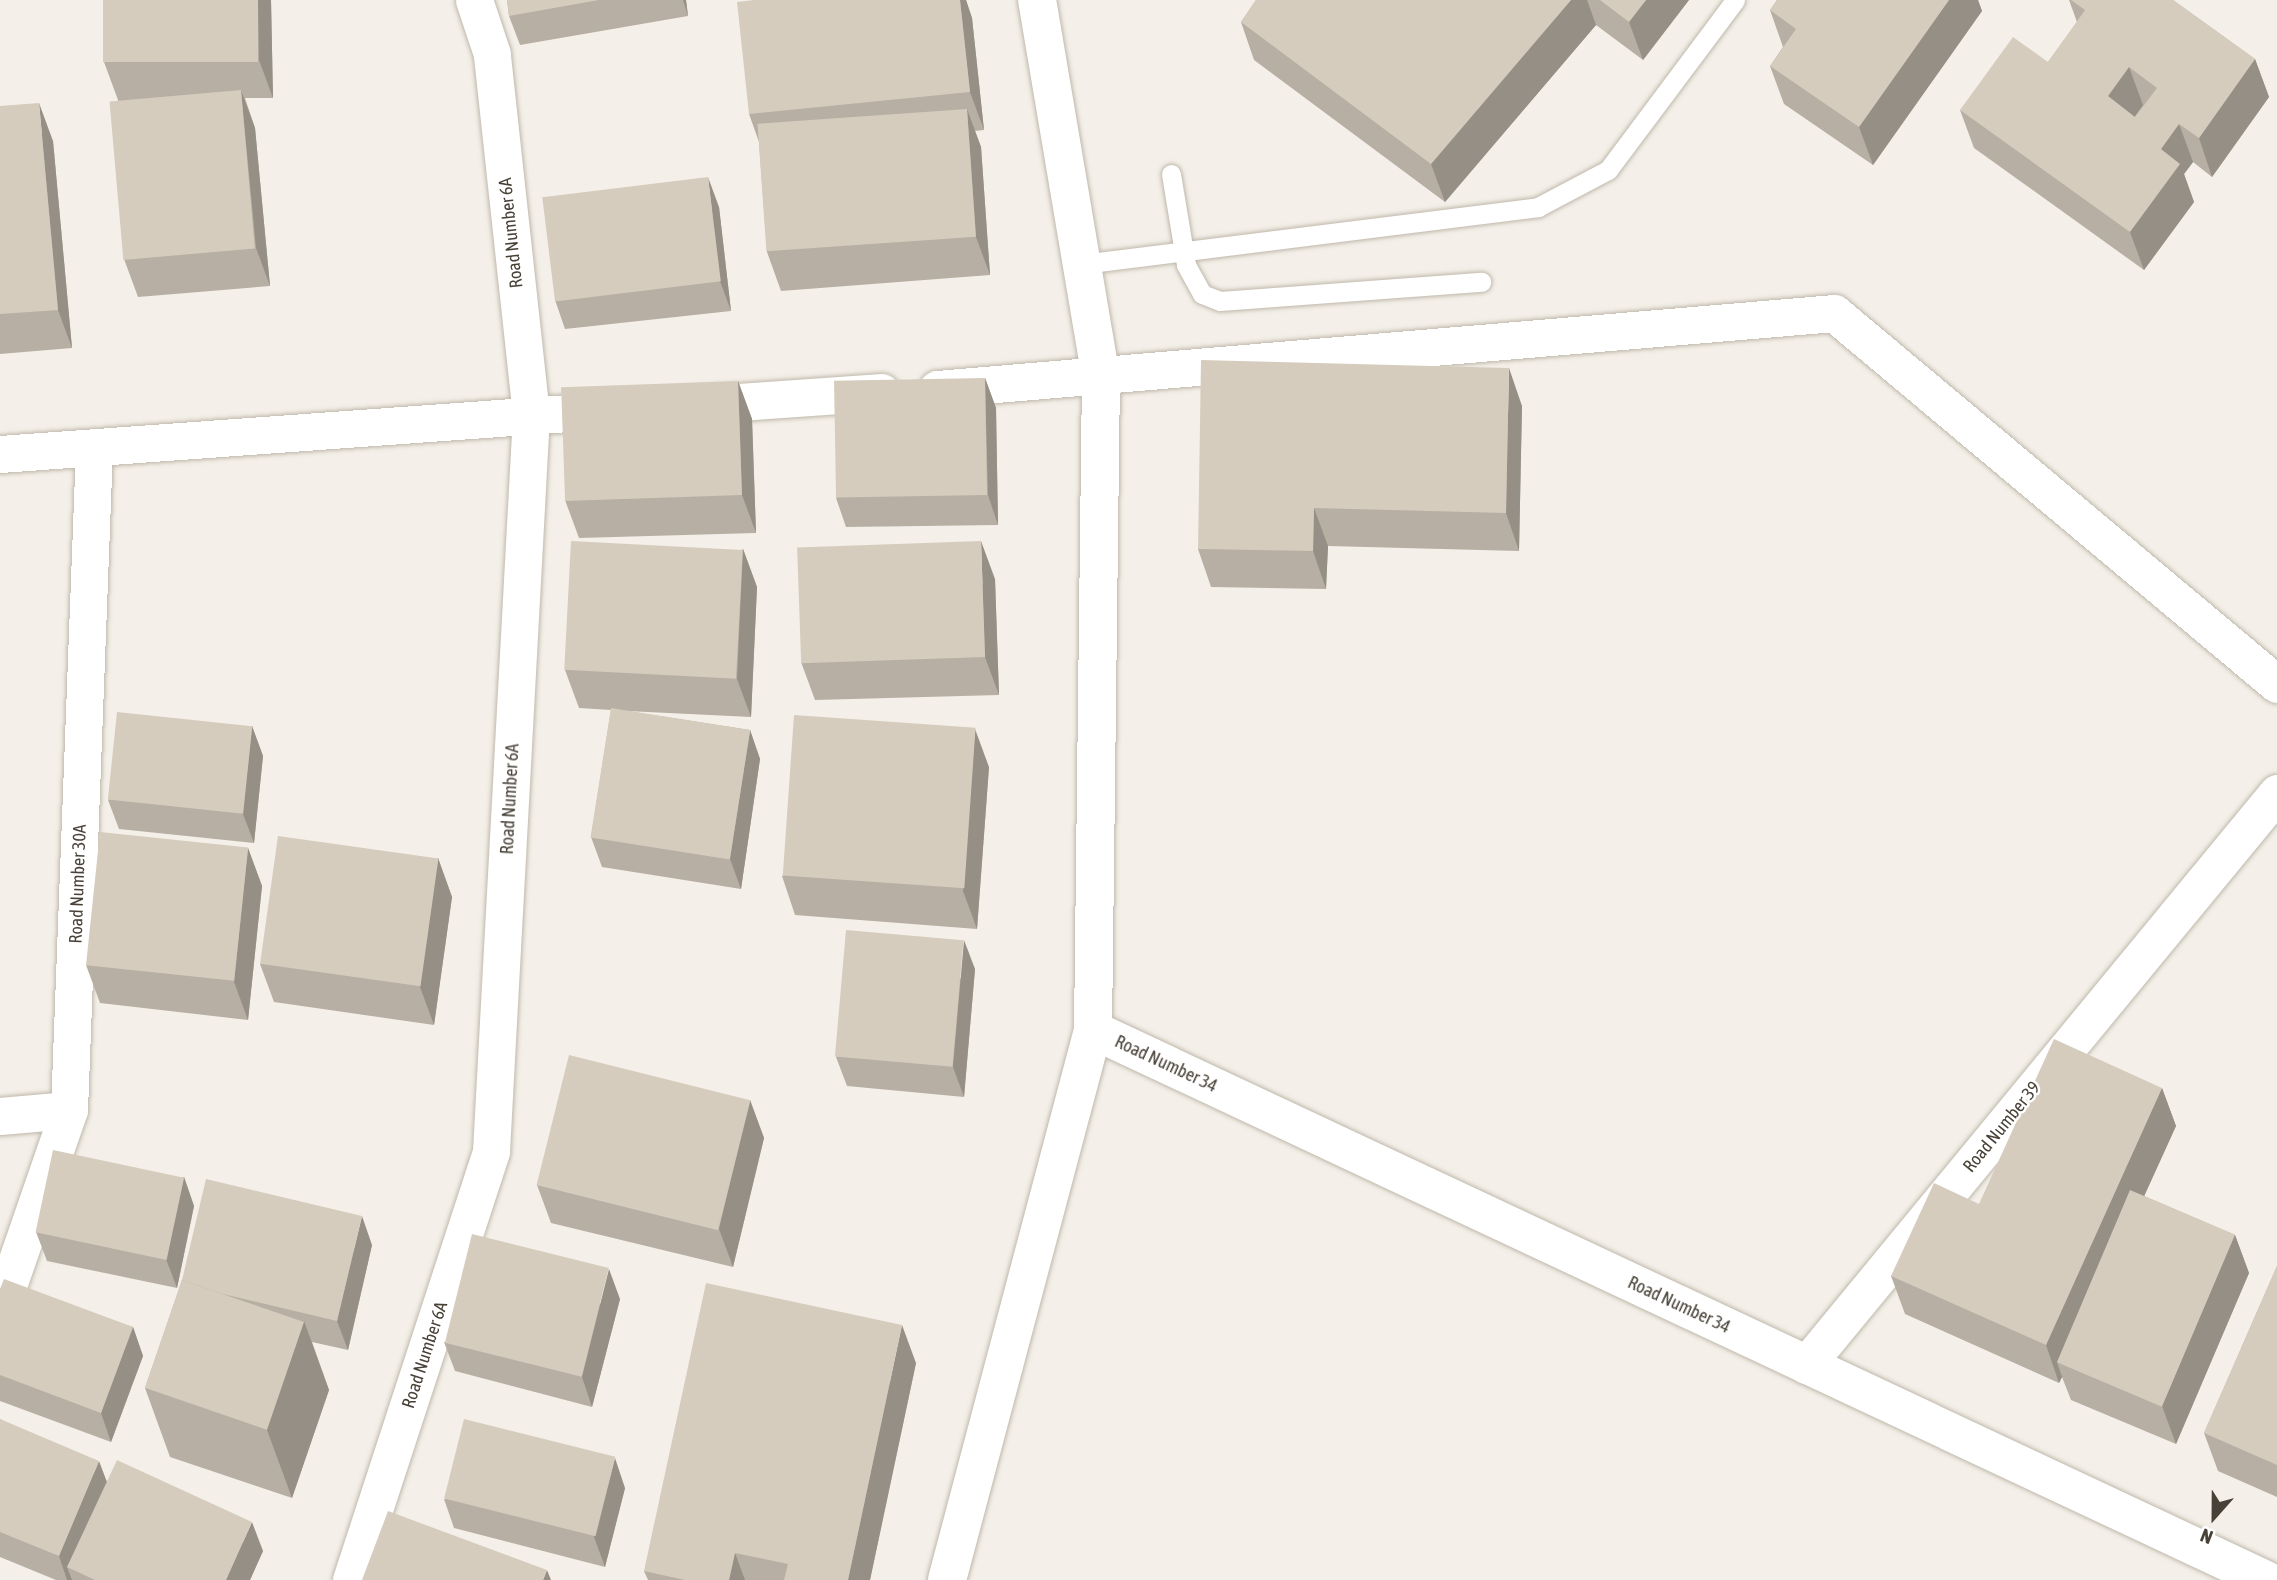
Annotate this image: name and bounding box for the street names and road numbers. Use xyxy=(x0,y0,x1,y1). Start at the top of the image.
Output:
street label: Road Number 6A xyxy=(494,177,528,289)
street label: Road Number 6A xyxy=(496,743,524,855)
street label: Road Number 30A xyxy=(65,824,91,944)
street label: Road Number 34 xyxy=(1111,1031,1221,1097)
street label: Road Number 39 xyxy=(1959,1077,2045,1177)
street label: Road Number 34 xyxy=(1624,1272,1734,1338)
street label: Road Number 6A xyxy=(398,1299,452,1411)

